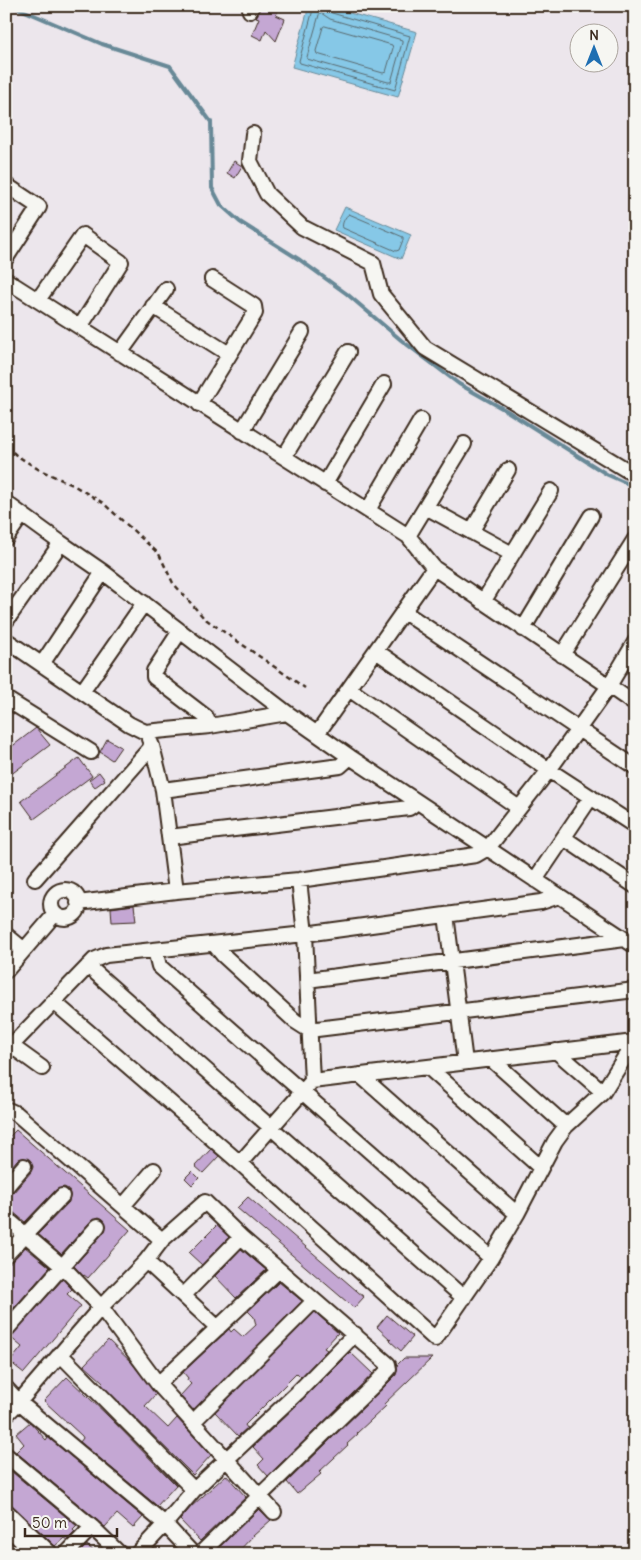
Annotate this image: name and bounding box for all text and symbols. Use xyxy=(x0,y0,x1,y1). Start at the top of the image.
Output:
north arrow xyxy=(568,22,618,72)
text: N xyxy=(589,26,599,44)
scale bar xyxy=(25,1505,118,1537)
text: 50 m xyxy=(32,1513,67,1532)

